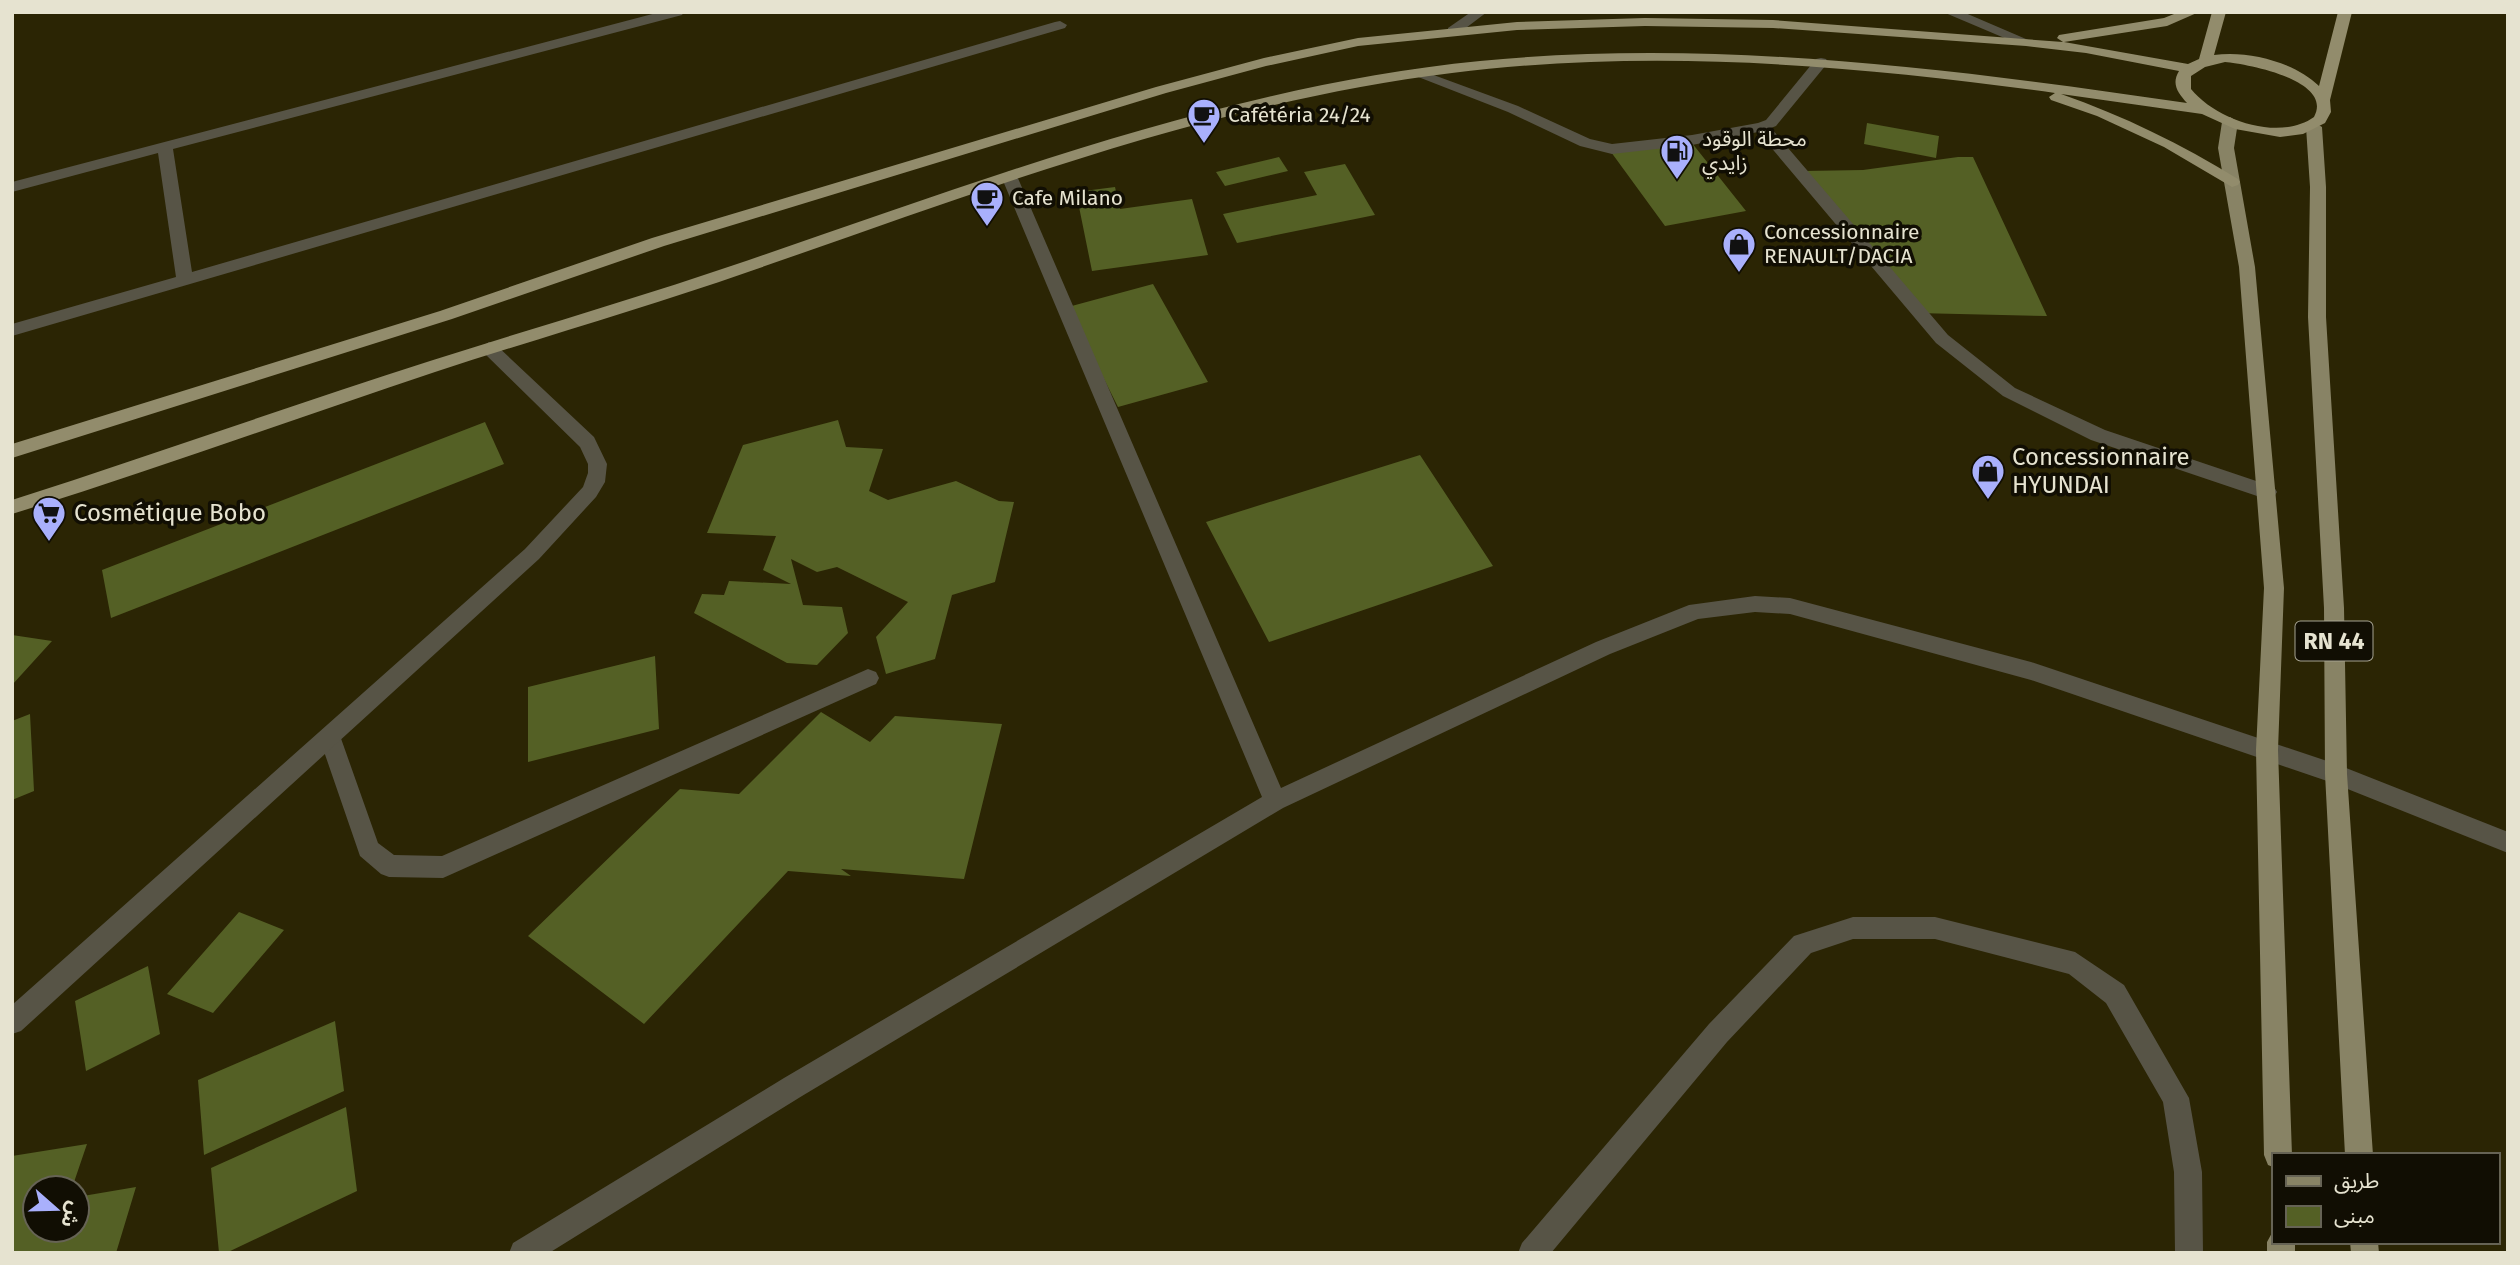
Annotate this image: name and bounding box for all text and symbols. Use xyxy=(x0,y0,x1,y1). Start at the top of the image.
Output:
cafe icon: Cafétéria 24/24 xyxy=(1185,96,1223,145)
place label: Cafétéria 24/24 xyxy=(1228,102,1371,128)
place label: محطة الوقود زايدي xyxy=(1702,126,1807,179)
fuel station icon: محطة الوقود زايدي xyxy=(1658,132,1696,181)
cafe icon: Cafe Milano xyxy=(968,179,1006,228)
place label: Cafe Milano xyxy=(1012,185,1123,211)
place label: Concessionnaire RENAULT/DACIA xyxy=(1764,219,1919,269)
shop icon: Concessionnaire RENAULT/DACIA xyxy=(1720,225,1758,274)
place label: Concessionnaire HYUNDAI xyxy=(2012,443,2190,499)
shop icon: Concessionnaire HYUNDAI xyxy=(1969,452,2007,501)
supermarket icon: Cosmétique Bobo xyxy=(30,494,68,543)
place label: Cosmétique Bobo xyxy=(74,499,266,527)
road number: RN 44 xyxy=(2296,622,2372,660)
legend xyxy=(2272,1153,2499,1244)
text: طريق xyxy=(2334,1168,2379,1194)
north arrow xyxy=(21,1174,91,1244)
text: ش xyxy=(56,1198,87,1231)
text: مبنى xyxy=(2334,1203,2375,1229)

